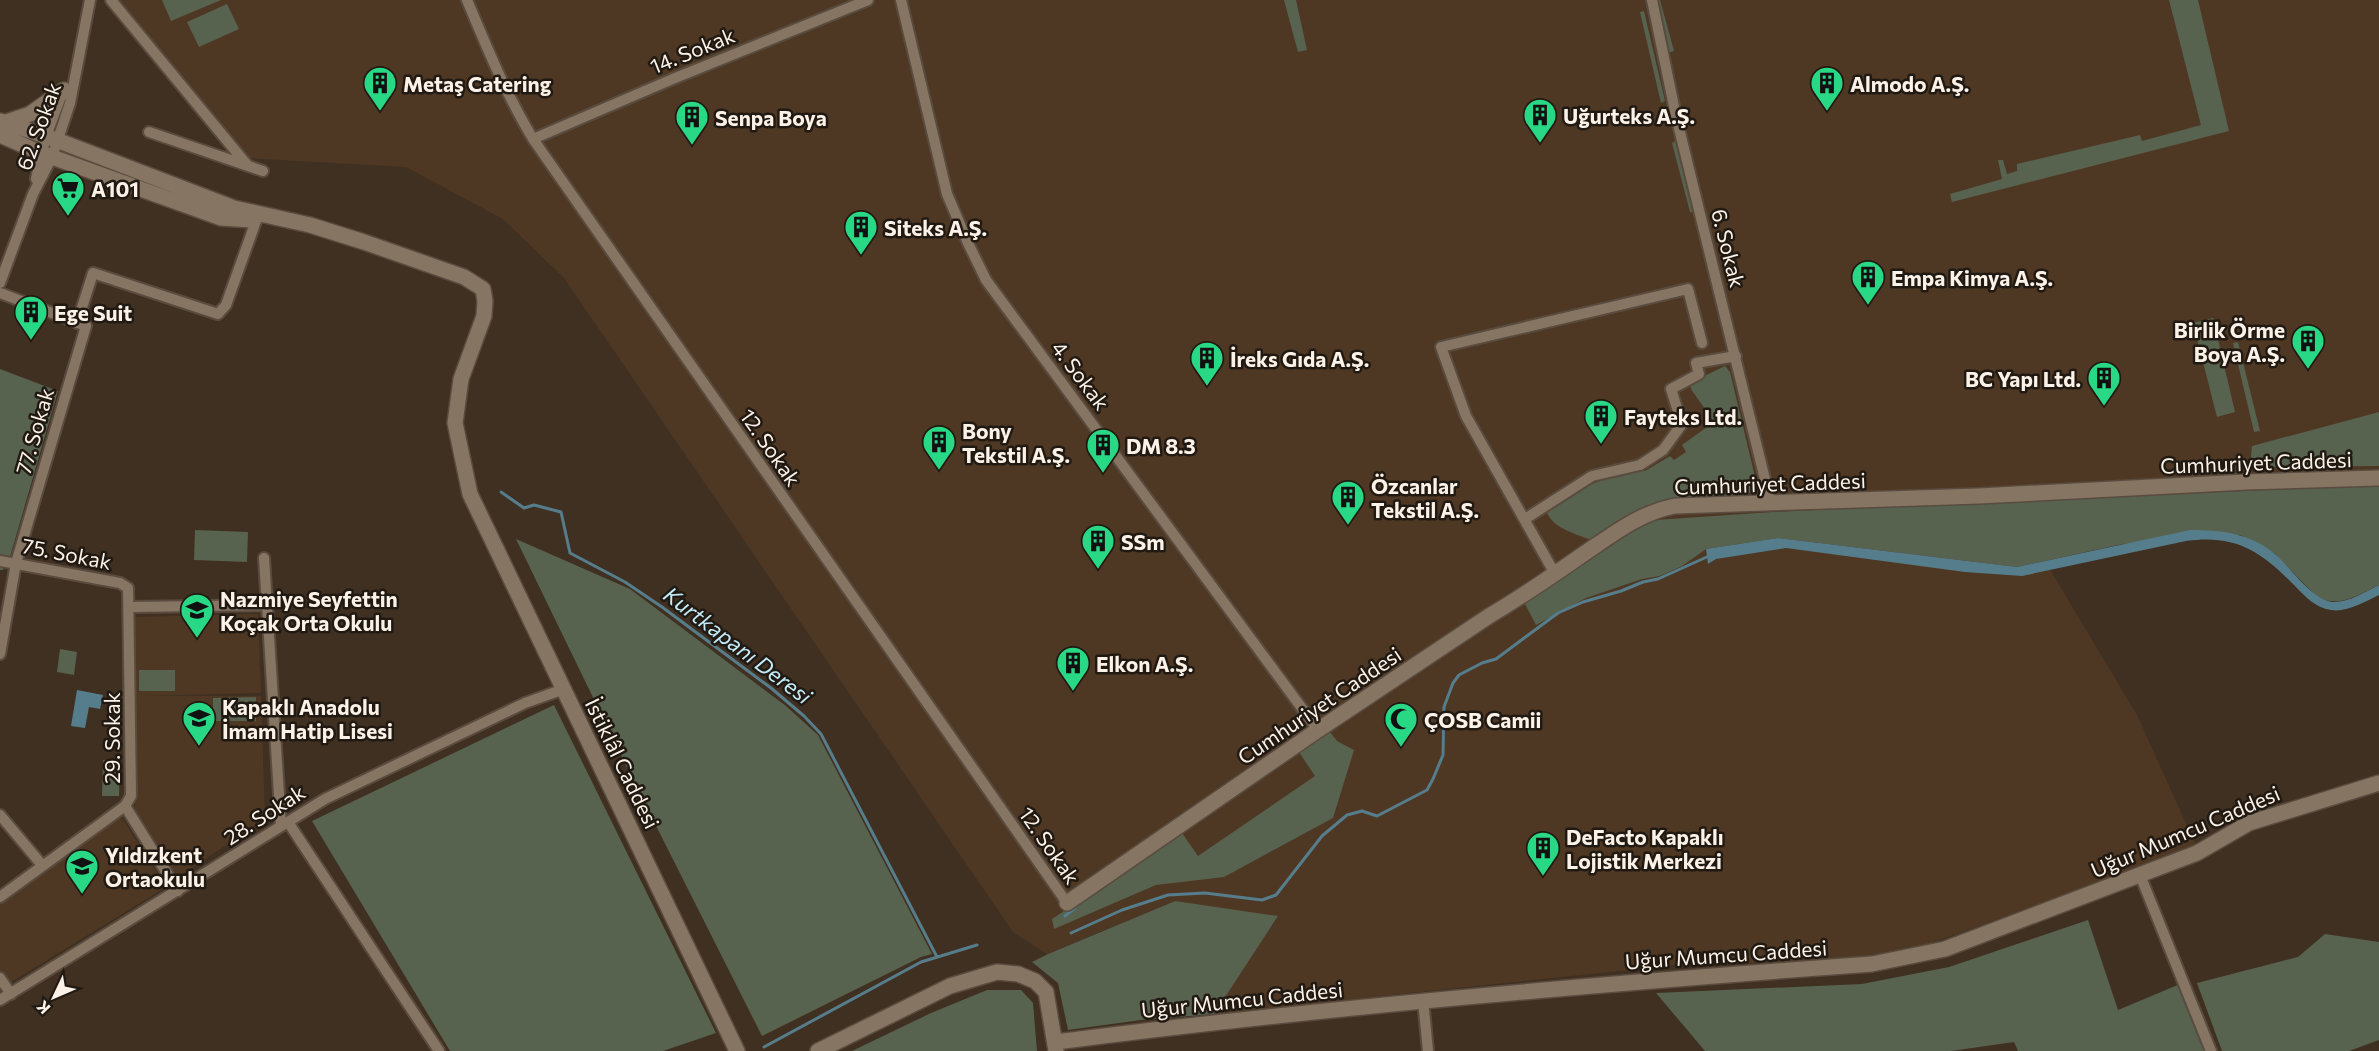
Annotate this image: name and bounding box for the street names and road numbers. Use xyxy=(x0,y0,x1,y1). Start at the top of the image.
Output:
street label: 14. Sokak xyxy=(646,22,738,78)
street label: 62. Sokak xyxy=(11,79,65,173)
street label: 6. Sokak xyxy=(1707,206,1751,290)
street label: 4. Sokak xyxy=(1047,336,1115,414)
street label: 77. Sokak xyxy=(10,385,58,477)
street label: 12. Sokak xyxy=(735,404,807,490)
street label: Cumhuriyet Caddesi xyxy=(2160,446,2352,478)
street label: Cumhuriyet Caddesi xyxy=(1674,467,1866,499)
street label: 75. Sokak xyxy=(20,532,114,574)
street label: Cumhuriyet Caddesi xyxy=(1233,641,1405,769)
street label: 29. Sokak xyxy=(99,692,124,784)
street label: İstiklâl Caddesi xyxy=(581,694,665,832)
street label: 28. Sokak xyxy=(219,779,309,849)
street label: Uğur Mumcu Caddesi xyxy=(2087,780,2283,882)
street label: 12. Sokak xyxy=(1014,802,1086,888)
street label: Uğur Mumcu Caddesi xyxy=(1624,934,1828,974)
street label: Uğur Mumcu Caddesi xyxy=(1140,976,1344,1022)

